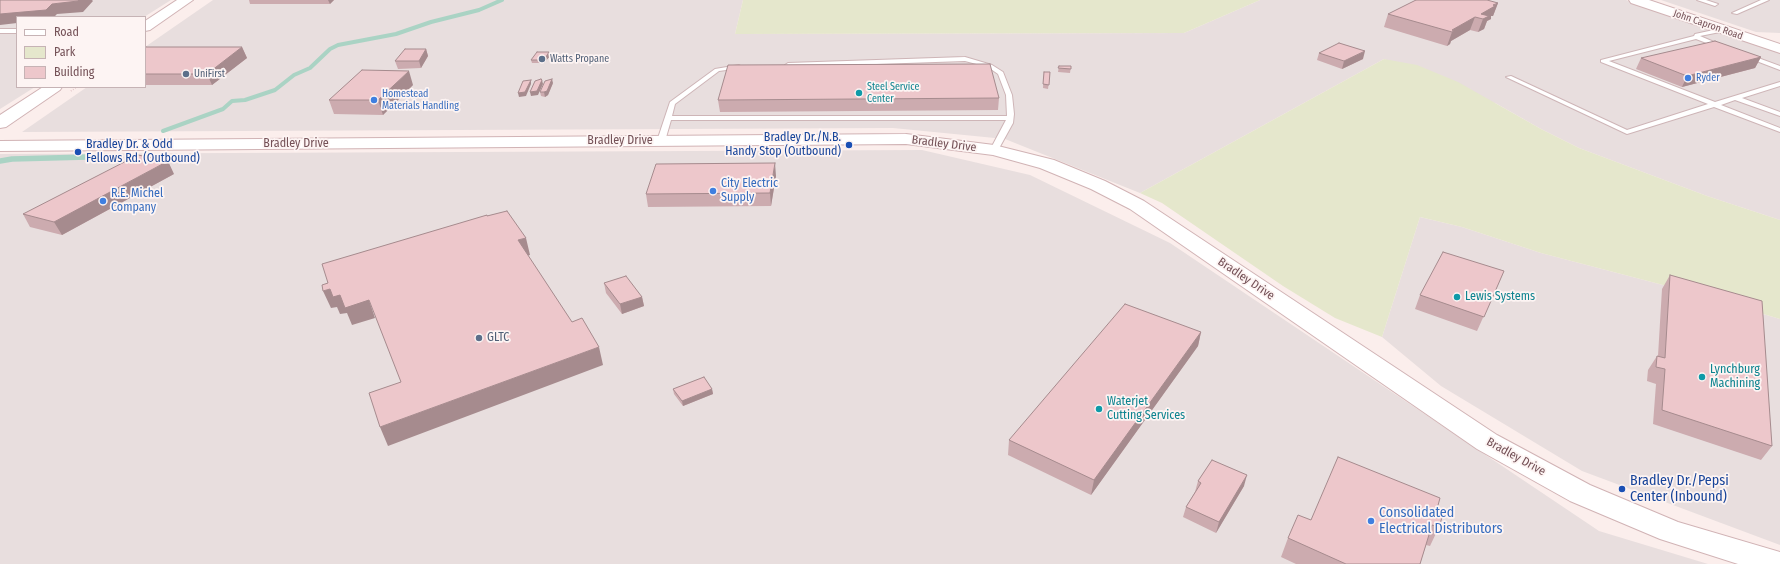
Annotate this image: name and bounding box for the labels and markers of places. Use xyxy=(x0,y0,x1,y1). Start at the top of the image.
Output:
place label: Watts Propane xyxy=(550,53,609,65)
marker: Watts Propane xyxy=(537,54,547,64)
place label: UniFirst xyxy=(194,68,225,80)
marker: UniFirst xyxy=(181,69,191,79)
place label: Ryder xyxy=(1696,72,1720,84)
marker: Ryder xyxy=(1683,73,1693,83)
place label: Steel Service Center xyxy=(867,81,919,104)
place label: Homestead Materials Handling xyxy=(382,88,459,112)
marker: Steel Service Center xyxy=(854,88,864,98)
marker: Homestead Materials Handling xyxy=(369,95,379,105)
place label: Bradley Dr./N.B. Handy Stop (Outbound) xyxy=(725,131,841,159)
place label: Bradley Dr. & Odd Fellows Rd. (Outbound) xyxy=(86,138,200,166)
marker: Bradley Dr./N.B. Handy Stop (Outbound) xyxy=(844,140,854,150)
marker: Bradley Dr. & Odd Fellows Rd. (Outbound) xyxy=(73,147,83,157)
place label: City Electric Supply xyxy=(721,177,778,205)
marker: City Electric Supply xyxy=(708,186,718,196)
place label: R.E. Michel Company xyxy=(111,187,163,215)
marker: R.E. Michel Company xyxy=(98,196,108,206)
place label: Lewis Systems xyxy=(1465,290,1535,304)
marker: Lewis Systems xyxy=(1452,292,1462,302)
place label: GLTC xyxy=(487,331,509,345)
marker: GLTC xyxy=(474,333,484,343)
place label: Lynchburg Machining xyxy=(1710,363,1760,391)
marker: Lynchburg Machining xyxy=(1697,372,1707,382)
place label: Waterjet Cutting Services xyxy=(1107,395,1185,423)
marker: Waterjet Cutting Services xyxy=(1094,404,1104,414)
place label: Bradley Dr./Pepsi Center (Inbound) xyxy=(1630,473,1729,506)
marker: Bradley Dr./Pepsi Center (Inbound) xyxy=(1617,484,1627,494)
place label: Consolidated Electrical Distributors xyxy=(1379,505,1502,538)
marker: Consolidated Electrical Distributors xyxy=(1366,516,1376,526)

